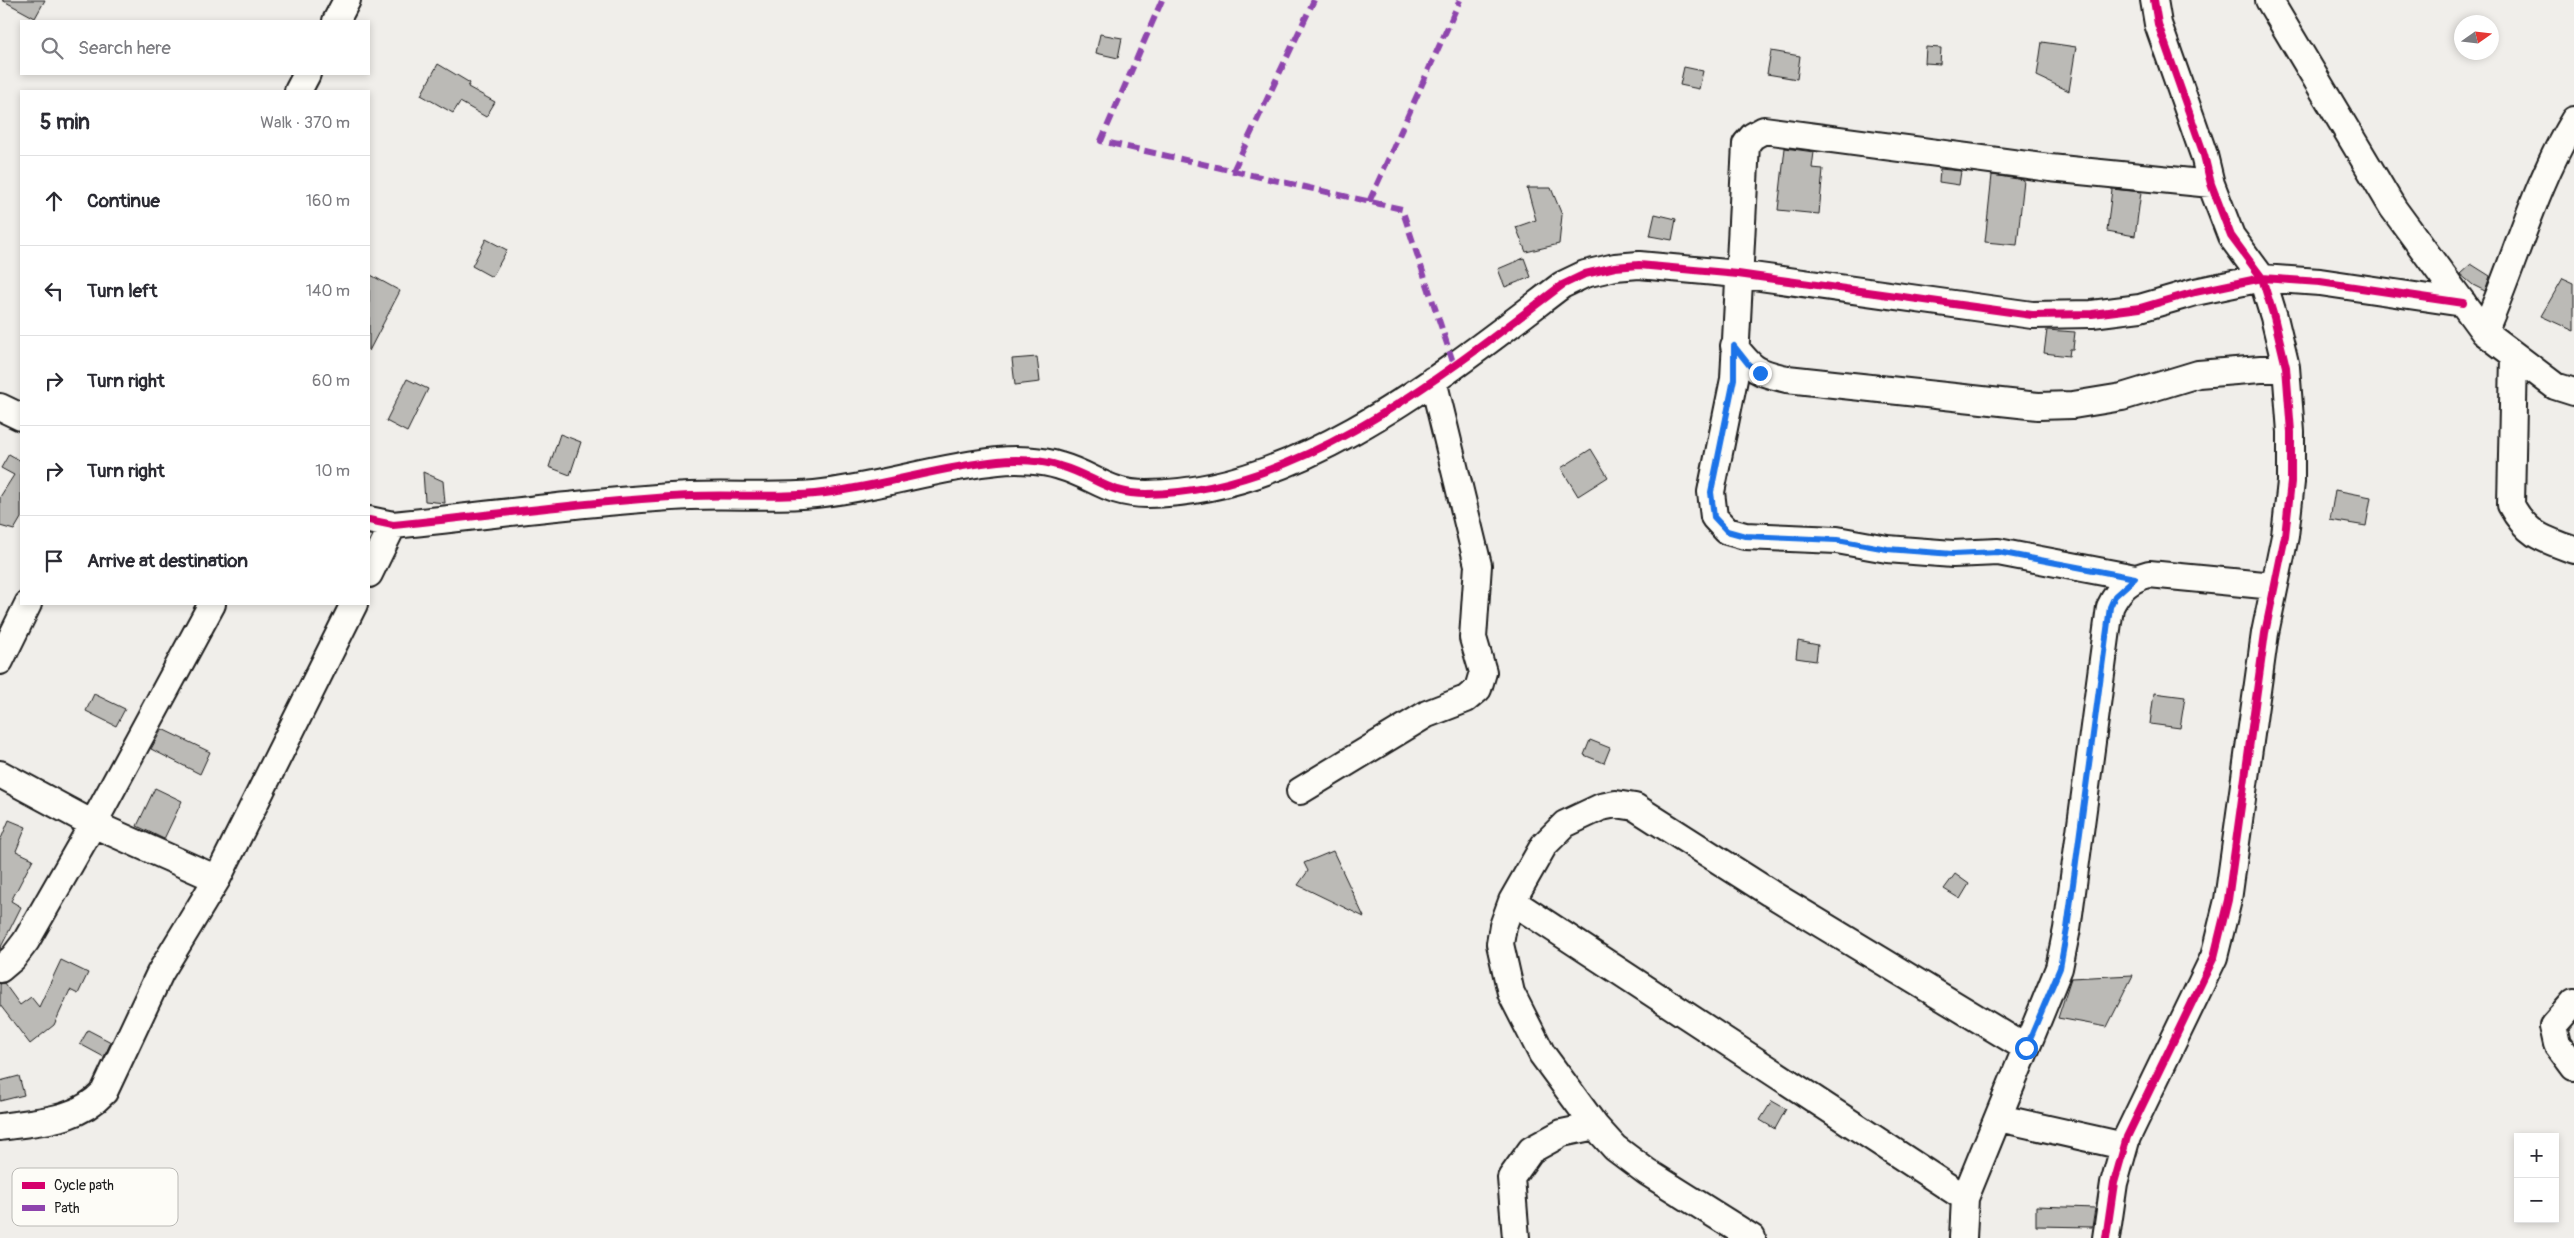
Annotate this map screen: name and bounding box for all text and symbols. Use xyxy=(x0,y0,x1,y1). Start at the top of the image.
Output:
north arrow xyxy=(2454,15,2499,60)
search box xyxy=(20,20,370,75)
icon: search xyxy=(38,34,66,62)
text: Search here xyxy=(78,36,171,60)
text: 5 min xyxy=(40,109,90,136)
text: Walk · 370 m xyxy=(260,113,350,133)
icon: ahead xyxy=(40,187,68,215)
text: Continue xyxy=(87,189,160,213)
text: 160 m xyxy=(306,191,350,211)
icon: left xyxy=(40,277,68,305)
text: Turn left xyxy=(87,279,157,303)
text: 140 m xyxy=(306,281,350,301)
route end xyxy=(1749,362,1772,385)
icon: right xyxy=(40,367,68,395)
text: Turn right xyxy=(87,369,165,393)
text: 60 m xyxy=(312,371,350,391)
icon: right xyxy=(40,457,68,485)
text: Turn right xyxy=(87,459,165,483)
text: 10 m xyxy=(315,461,350,481)
icon: arrive xyxy=(40,547,68,575)
text: Arrive at destination xyxy=(87,549,248,573)
route start xyxy=(2015,1037,2038,1060)
map controls xyxy=(2514,1133,2559,1223)
button: + xyxy=(2514,1133,2559,1178)
legend xyxy=(12,1168,178,1226)
text: Cycle path xyxy=(54,1177,114,1194)
button: − xyxy=(2514,1178,2559,1223)
text: Path xyxy=(54,1200,79,1217)

